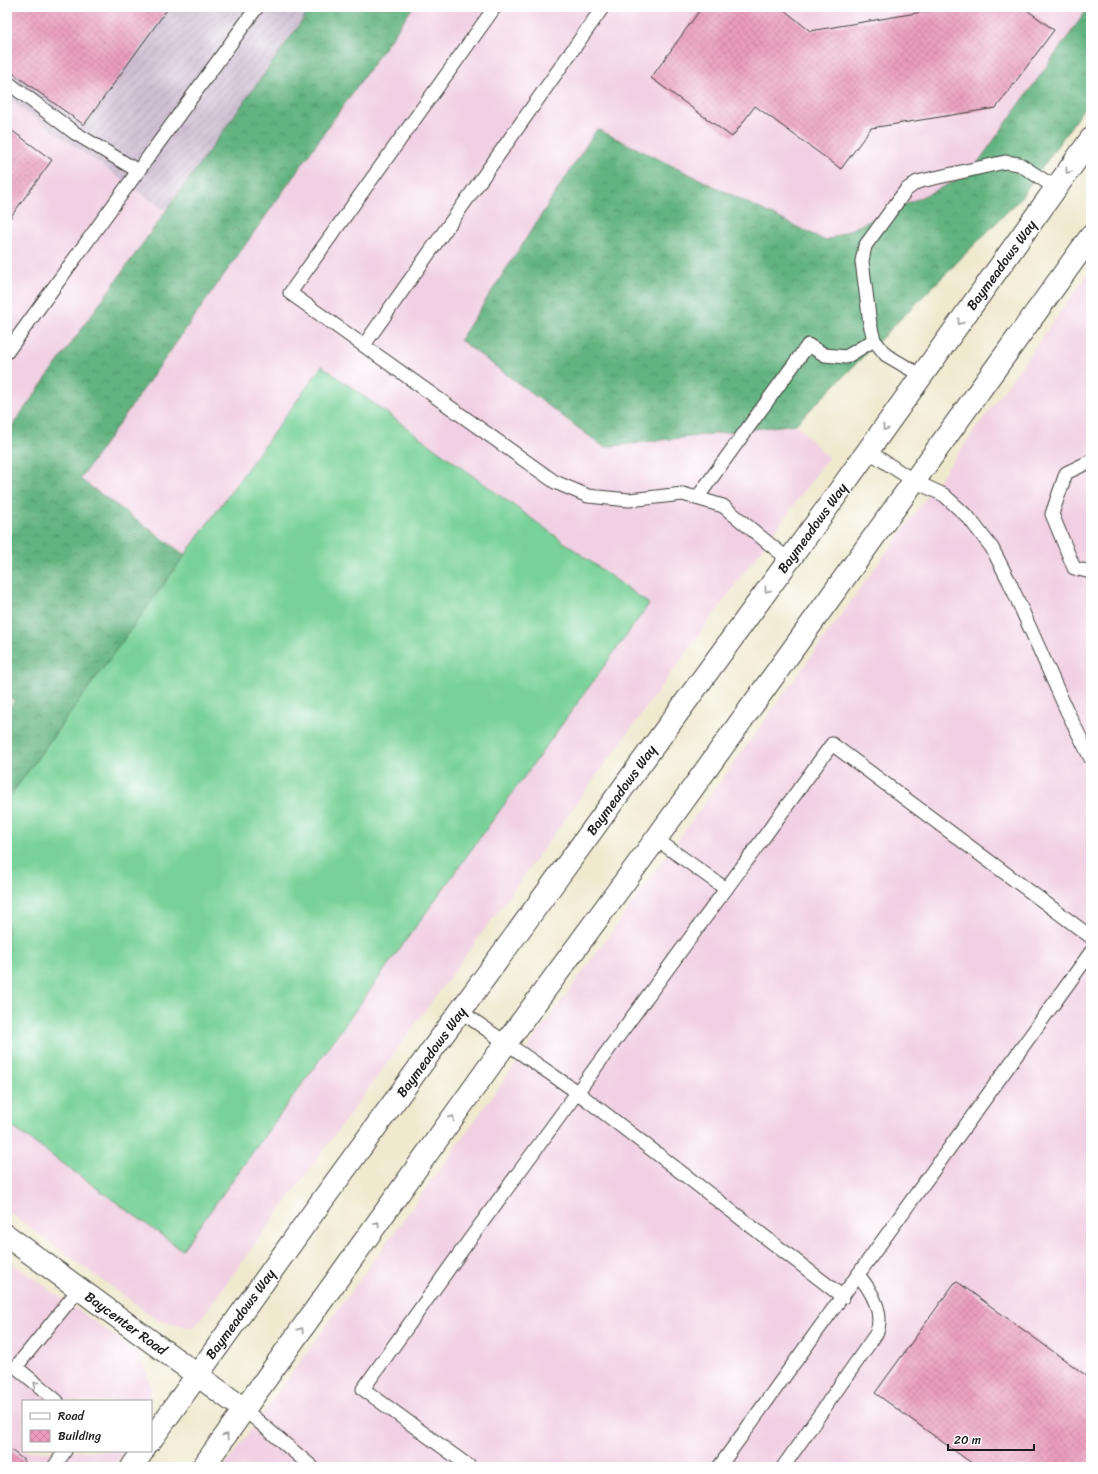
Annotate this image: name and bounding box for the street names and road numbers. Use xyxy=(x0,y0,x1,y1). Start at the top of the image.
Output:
street label: Baymeadows Way xyxy=(960,214,1044,316)
street label: Baymeadows Way xyxy=(771,477,855,579)
street label: Baymeadows Way xyxy=(580,739,664,841)
street label: Baymeadows Way xyxy=(390,1001,474,1103)
street label: Baymeadows Way xyxy=(199,1263,283,1365)
street label: Baycenter Road xyxy=(79,1285,174,1363)

